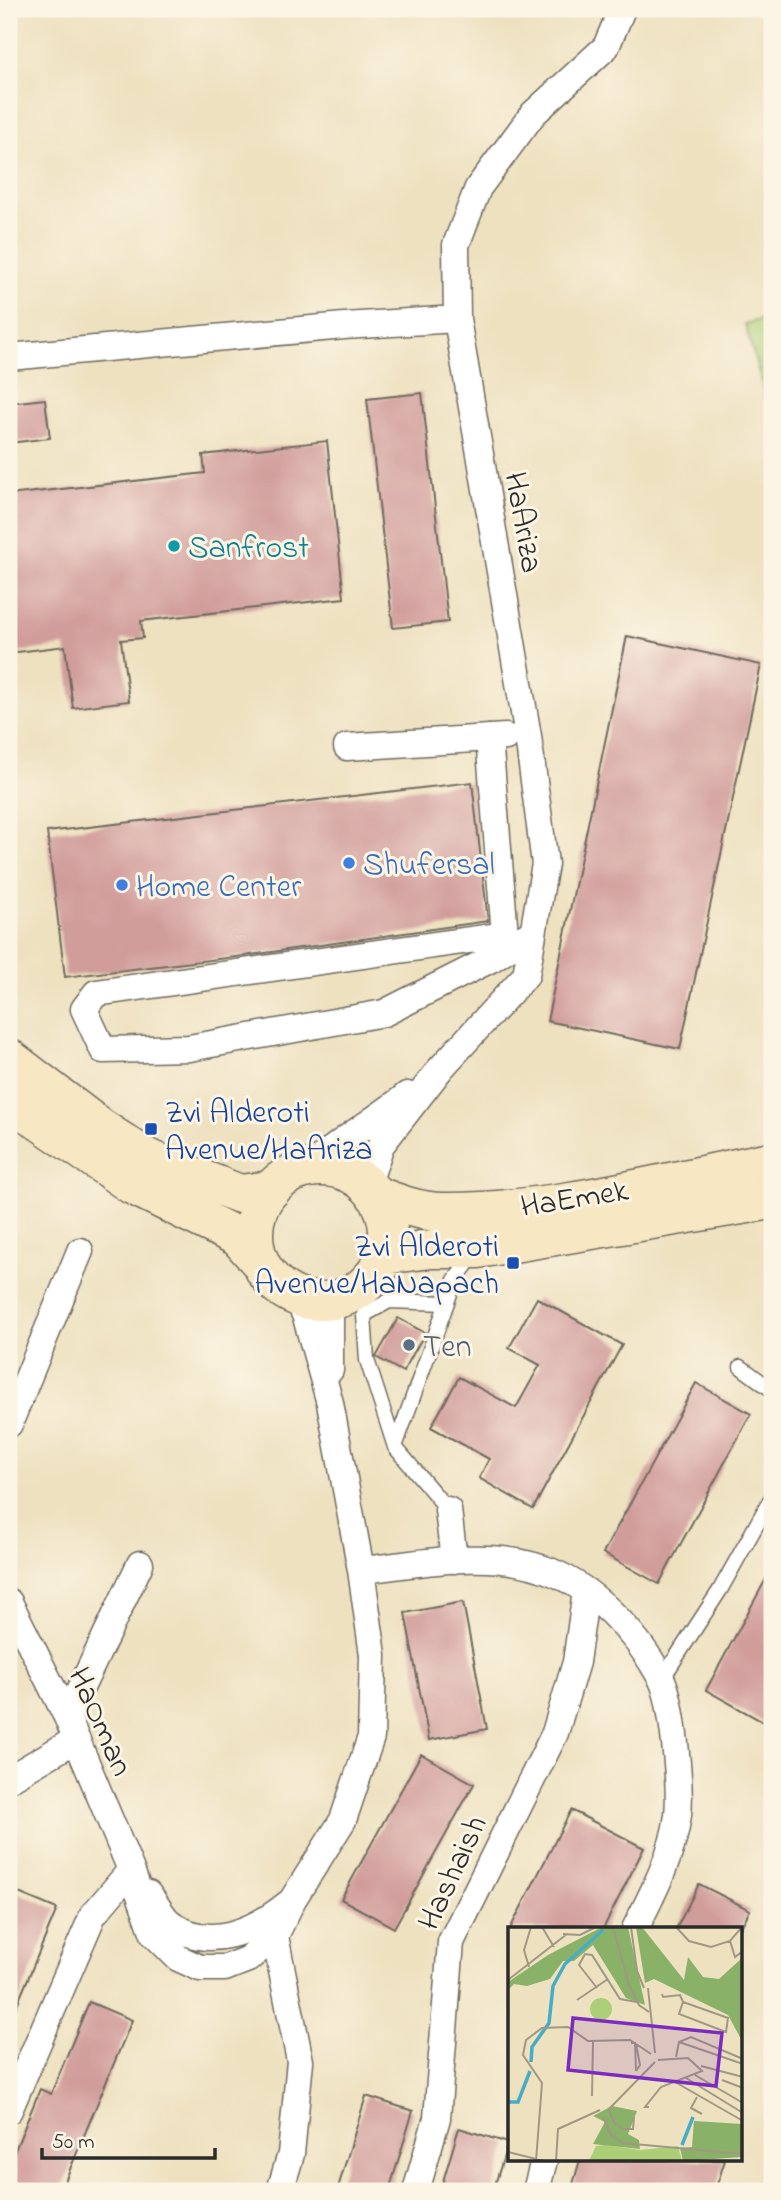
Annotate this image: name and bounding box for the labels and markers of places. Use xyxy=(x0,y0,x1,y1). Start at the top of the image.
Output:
place label: Sanfrost xyxy=(188,526,309,573)
marker: Sanfrost xyxy=(166,538,182,554)
place label: Shufersal xyxy=(363,843,495,890)
marker: Shufersal xyxy=(341,855,357,871)
place label: Home Center xyxy=(136,865,301,912)
marker: Home Center xyxy=(114,877,130,893)
place label: Zvi Alderoti Avenue/HaAriza xyxy=(165,1091,373,1175)
marker: Zvi Alderoti Avenue/HaAriza xyxy=(143,1121,159,1137)
place label: Zvi Alderoti Avenue/HaNapach xyxy=(255,1225,499,1309)
marker: Zvi Alderoti Avenue/HaNapach xyxy=(505,1255,521,1271)
place label: Ten xyxy=(423,1325,471,1372)
marker: Ten xyxy=(401,1337,417,1353)

